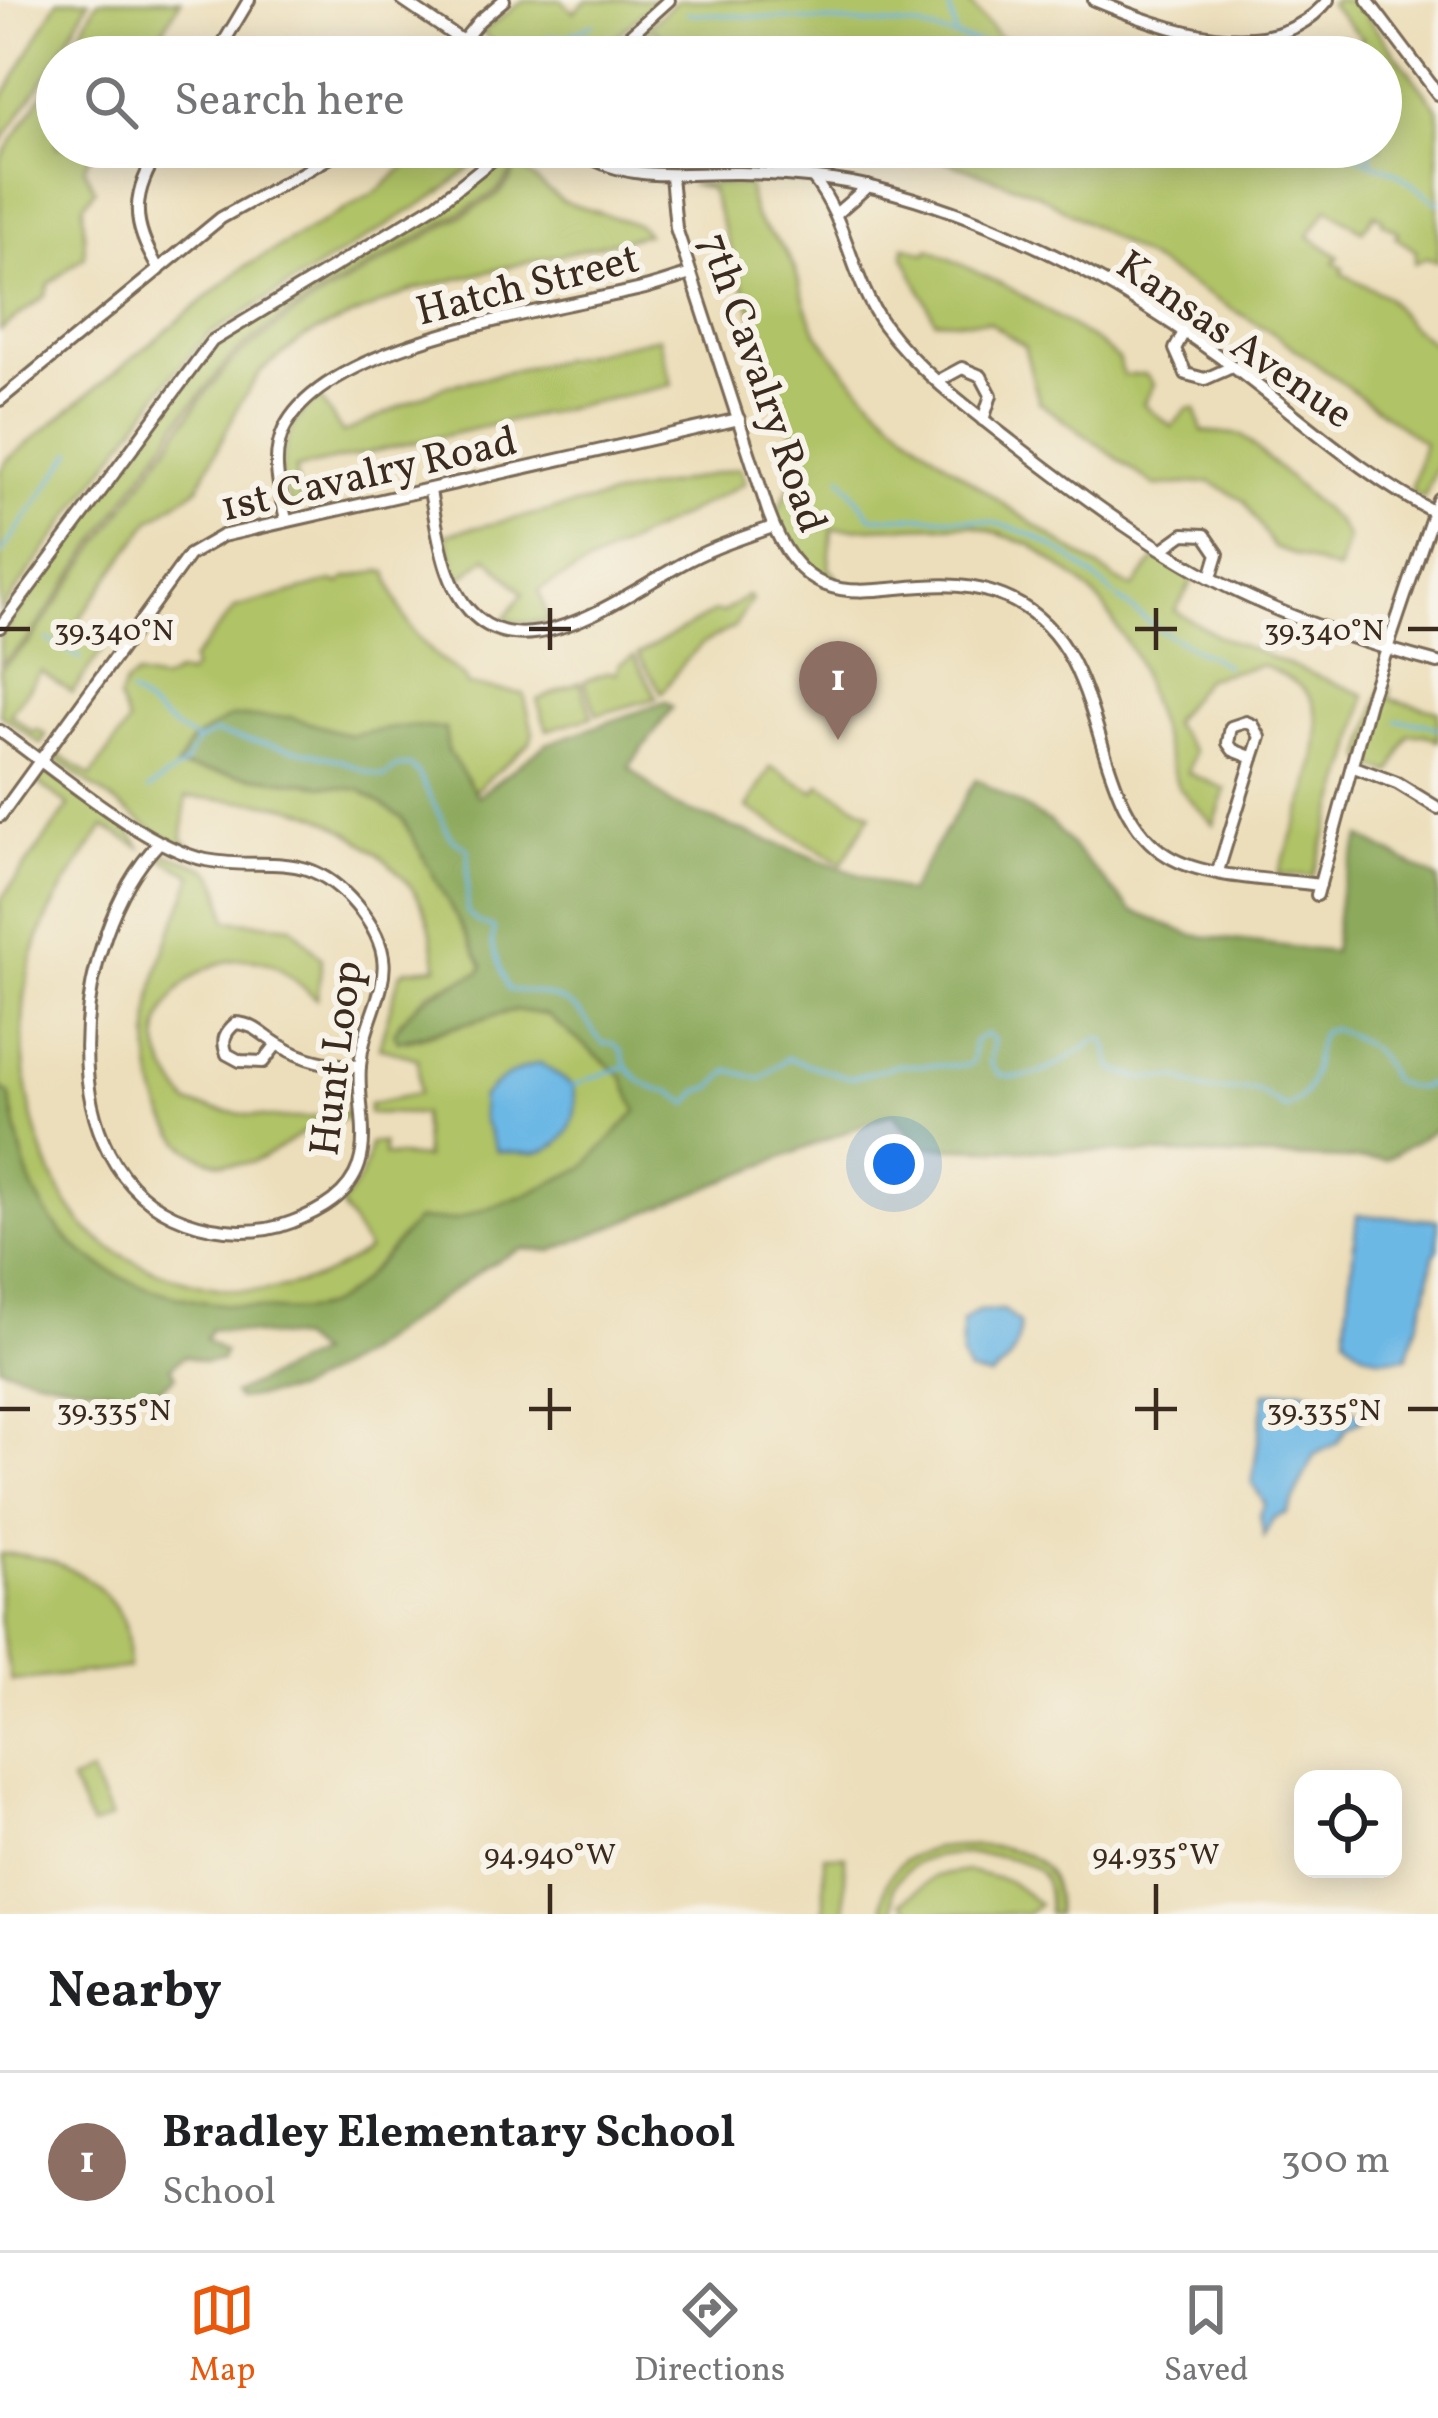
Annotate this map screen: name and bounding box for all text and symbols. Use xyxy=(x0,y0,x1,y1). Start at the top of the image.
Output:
search box xyxy=(36,36,1402,168)
icon: search xyxy=(78,69,144,135)
text: Search here xyxy=(174,71,405,134)
street label: 7th Cavalry Road xyxy=(682,226,840,541)
street label: Hatch Street xyxy=(411,231,646,344)
street label: Kansas Avenue xyxy=(1103,238,1364,445)
street label: 1st Cavalry Road xyxy=(215,414,523,539)
text: 39.340°N xyxy=(54,611,174,653)
text: 39.340°N xyxy=(1264,611,1384,653)
pin: 1 xyxy=(799,641,877,740)
street label: Hunt Loop xyxy=(297,958,380,1159)
your location xyxy=(864,1134,924,1194)
text: 39.335°N xyxy=(57,1391,171,1433)
text: 39.335°N xyxy=(1267,1391,1381,1433)
map controls xyxy=(1294,1770,1402,1878)
button: locate xyxy=(1294,1770,1402,1878)
text: 94.940°W xyxy=(484,1835,616,1877)
text: 94.935°W xyxy=(1092,1835,1220,1877)
text: Nearby xyxy=(48,1957,222,2028)
text: Bradley Elementary School xyxy=(162,2103,736,2166)
text: 1 xyxy=(79,2135,95,2189)
text: 300 m xyxy=(1281,2135,1390,2189)
text: School xyxy=(162,2166,276,2220)
tab: Map xyxy=(189,2277,255,2395)
tab: Directions xyxy=(634,2277,785,2395)
tab: Saved xyxy=(1164,2277,1249,2395)

